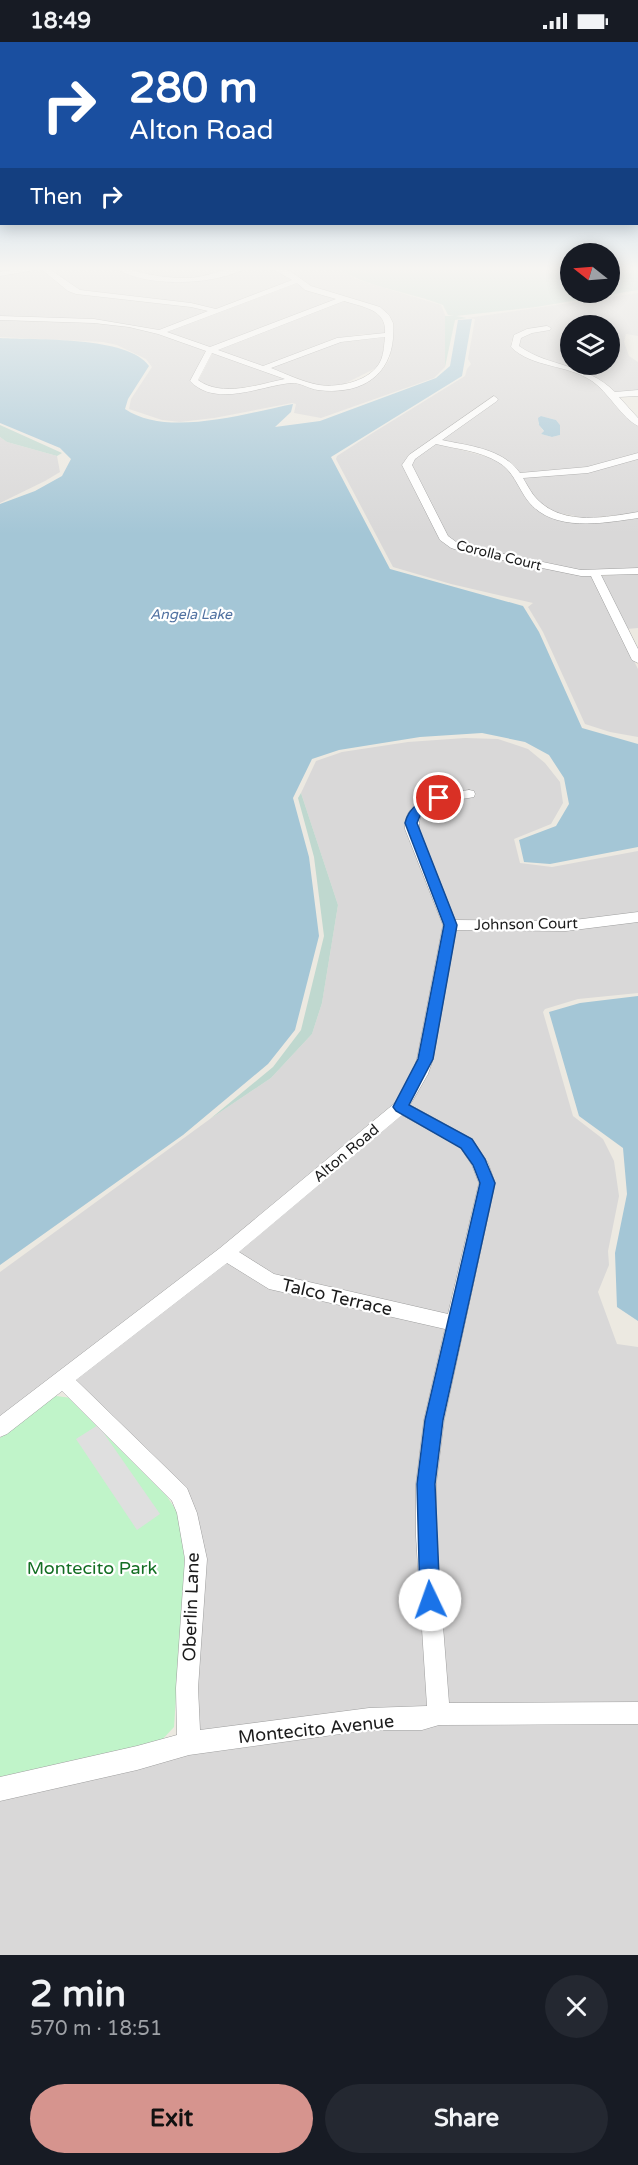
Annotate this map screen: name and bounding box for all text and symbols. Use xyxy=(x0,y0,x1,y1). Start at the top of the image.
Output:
text: 18:49 xyxy=(30,8,91,34)
text: 280 m xyxy=(129,63,258,114)
icon: right xyxy=(30,66,108,144)
text: Alton Road xyxy=(129,114,274,147)
icon: right xyxy=(95,180,128,213)
text: Then xyxy=(30,184,83,210)
north arrow xyxy=(560,243,620,303)
map controls xyxy=(560,243,620,375)
button: layers xyxy=(560,315,620,375)
street label: Corolla Court xyxy=(454,537,544,574)
water label: Angela Lake xyxy=(150,606,233,623)
pin xyxy=(413,772,464,823)
icon: arrive xyxy=(422,781,455,814)
street label: Johnson Court xyxy=(474,914,578,934)
street label: Alton Road xyxy=(309,1120,383,1186)
street label: Talco Terrace xyxy=(280,1274,394,1320)
street label: Oberlin Lane xyxy=(178,1552,204,1662)
park label: Montecito Park xyxy=(27,1557,158,1579)
position arrow xyxy=(398,1568,462,1632)
street label: Montecito Avenue xyxy=(237,1710,395,1748)
text: 2 min xyxy=(30,1973,126,2016)
button: close xyxy=(545,1975,608,2038)
text: 570 m · 18:51 xyxy=(30,2017,162,2041)
button: Exit xyxy=(30,2084,313,2153)
button: Share xyxy=(325,2084,608,2153)

